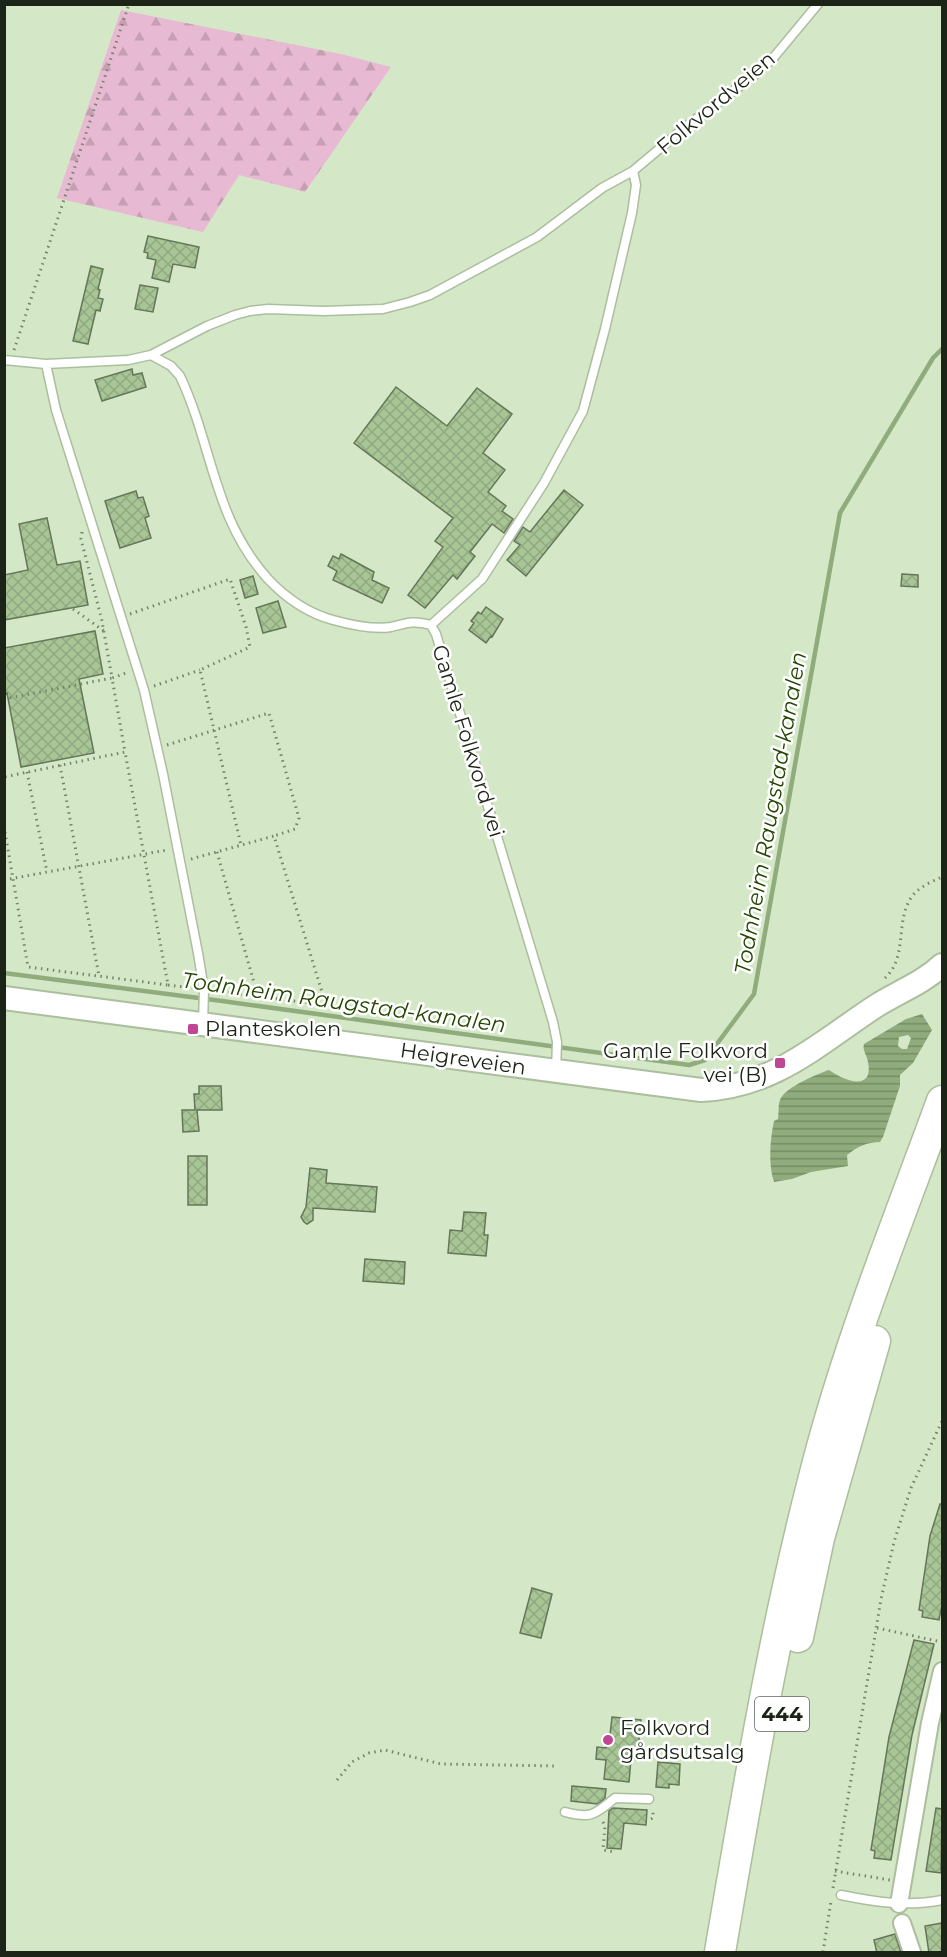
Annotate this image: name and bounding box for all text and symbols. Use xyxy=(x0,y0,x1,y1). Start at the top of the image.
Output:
street label: Folkvordveien xyxy=(651,46,780,159)
street label: Gamle Folkvord vei xyxy=(427,642,510,840)
water label: Todnheim Raugstad-kanalen xyxy=(729,650,812,976)
water label: Todnheim Raugstad-kanalen xyxy=(180,966,508,1039)
place label: Planteskolen xyxy=(205,1016,341,1041)
marker: Planteskolen xyxy=(186,1022,200,1036)
street label: Heigreveien xyxy=(399,1037,528,1080)
place label: Gamle Folkvord vei (B) xyxy=(603,1038,768,1087)
marker: Gamle Folkvord vei (B) xyxy=(773,1056,787,1070)
road number: 444 xyxy=(755,1697,809,1731)
place label: Folkvord gårdsutsalg xyxy=(620,1715,745,1764)
marker: Folkvord gårdsutsalg xyxy=(601,1733,615,1747)

